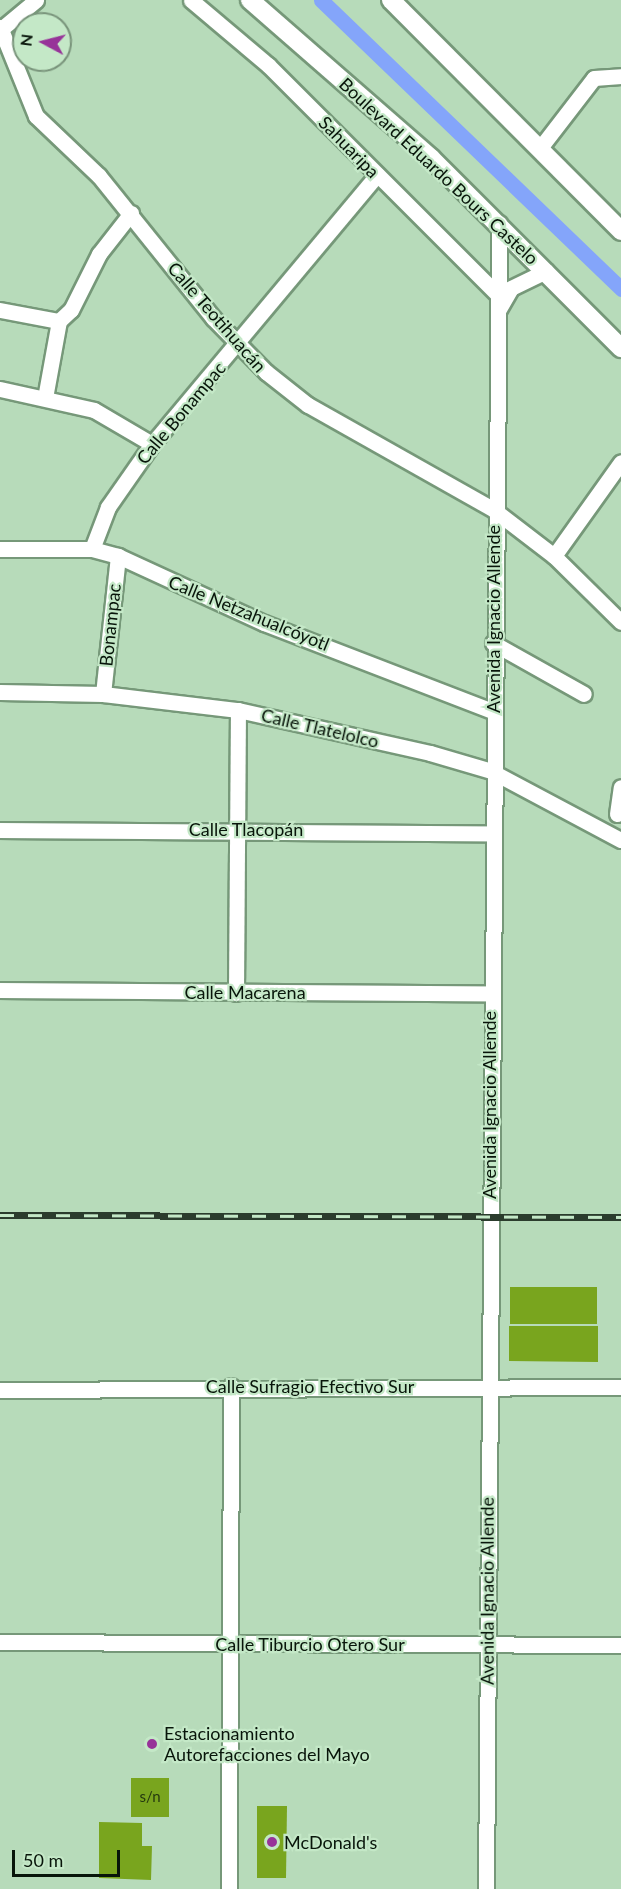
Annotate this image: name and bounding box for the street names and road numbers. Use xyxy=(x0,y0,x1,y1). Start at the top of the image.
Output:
street label: Boulevard Eduardo Bours Castelo xyxy=(335,73,543,269)
street label: Sahuaripa xyxy=(314,112,384,182)
street label: Calle Teotihuacán xyxy=(163,257,271,377)
street label: Calle Bonampac xyxy=(132,358,230,468)
street label: Avenida Ignacio Allende xyxy=(482,525,504,713)
street label: Calle Netzahualcóyotl xyxy=(165,571,333,655)
street label: Bonampac xyxy=(95,583,125,667)
street label: Calle Tlatelolco xyxy=(259,704,381,752)
street label: Calle Tlacopán xyxy=(189,818,303,840)
street label: Calle Macarena xyxy=(184,981,306,1003)
street label: Avenida Ignacio Allende xyxy=(478,1011,500,1199)
street label: Calle Sufragio Efectivo Sur xyxy=(206,1375,414,1397)
street label: Avenida Ignacio Allende xyxy=(476,1497,498,1685)
street label: Calle Tiburcio Otero Sur xyxy=(215,1633,405,1655)

